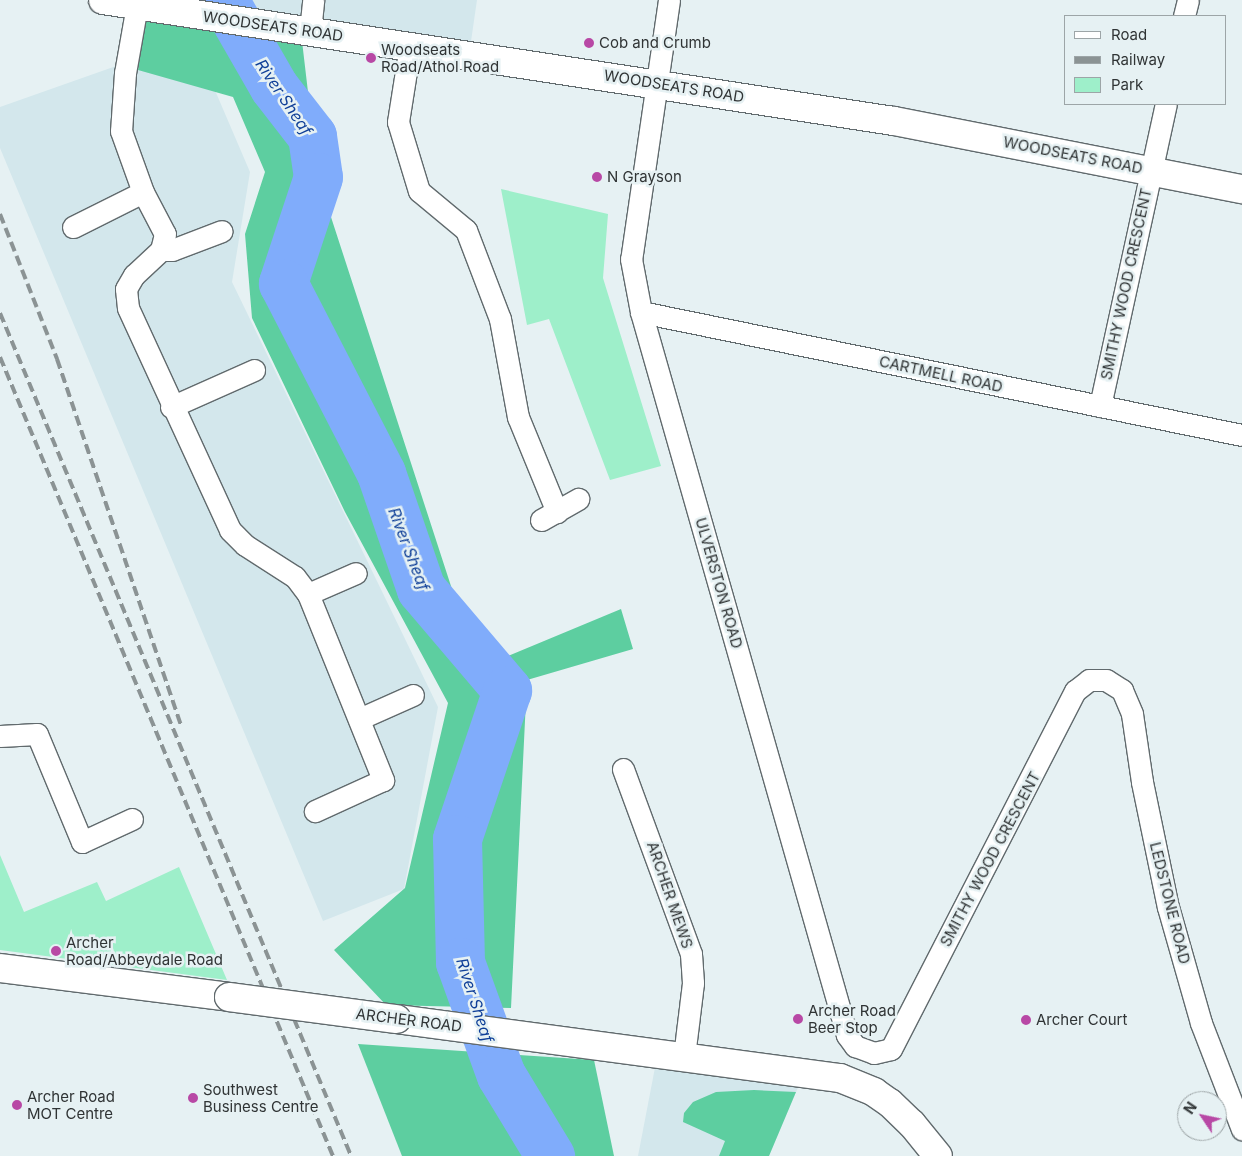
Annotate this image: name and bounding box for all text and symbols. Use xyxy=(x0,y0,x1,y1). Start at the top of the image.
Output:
street label: WOODSEATS ROAD xyxy=(202,7,344,45)
legend xyxy=(1064,15,1227,105)
text: Road xyxy=(1111,25,1147,44)
place label: Cob and Crumb xyxy=(599,34,711,52)
marker: Cob and Crumb xyxy=(583,37,595,49)
place label: Woodseats Road/Athol Road xyxy=(381,40,499,75)
text: Railway xyxy=(1111,50,1165,69)
marker: Woodseats Road/Athol Road xyxy=(365,52,377,64)
water label: River Sheaf xyxy=(252,55,316,139)
street label: WOODSEATS ROAD xyxy=(603,66,745,106)
text: Park xyxy=(1111,75,1143,94)
street label: WOODSEATS ROAD xyxy=(1002,133,1144,177)
place label: N Grayson xyxy=(607,168,682,186)
marker: N Grayson xyxy=(591,171,603,183)
street label: SMITHY WOOD CRESCENT xyxy=(1097,187,1155,381)
street label: CARTMELL ROAD xyxy=(878,352,1004,396)
water label: River Sheaf xyxy=(384,505,434,593)
street label: ULVERSTON ROAD xyxy=(692,516,746,650)
street label: SMITHY WOOD CRESCENT xyxy=(936,769,1044,949)
street label: ARCHER MEWS xyxy=(643,839,697,951)
street label: LEDSTONE ROAD xyxy=(1146,840,1194,966)
place label: Archer Road/Abbeydale Road xyxy=(66,933,223,968)
marker: Archer Road/Abbeydale Road xyxy=(50,945,62,957)
water label: River Sheaf xyxy=(452,956,498,1044)
place label: Archer Road Beer Stop xyxy=(808,1001,896,1036)
street label: ARCHER ROAD xyxy=(355,1005,463,1035)
place label: Archer Court xyxy=(1036,1011,1127,1029)
marker: Archer Road Beer Stop xyxy=(792,1013,804,1025)
marker: Archer Court xyxy=(1020,1014,1032,1026)
place label: Southwest Business Centre xyxy=(203,1080,319,1115)
place label: Archer Road MOT Centre xyxy=(27,1087,115,1122)
north arrow xyxy=(1177,1091,1227,1141)
marker: Southwest Business Centre xyxy=(187,1092,199,1104)
marker: Archer Road MOT Centre xyxy=(11,1099,23,1111)
text: N xyxy=(1180,1099,1200,1117)

